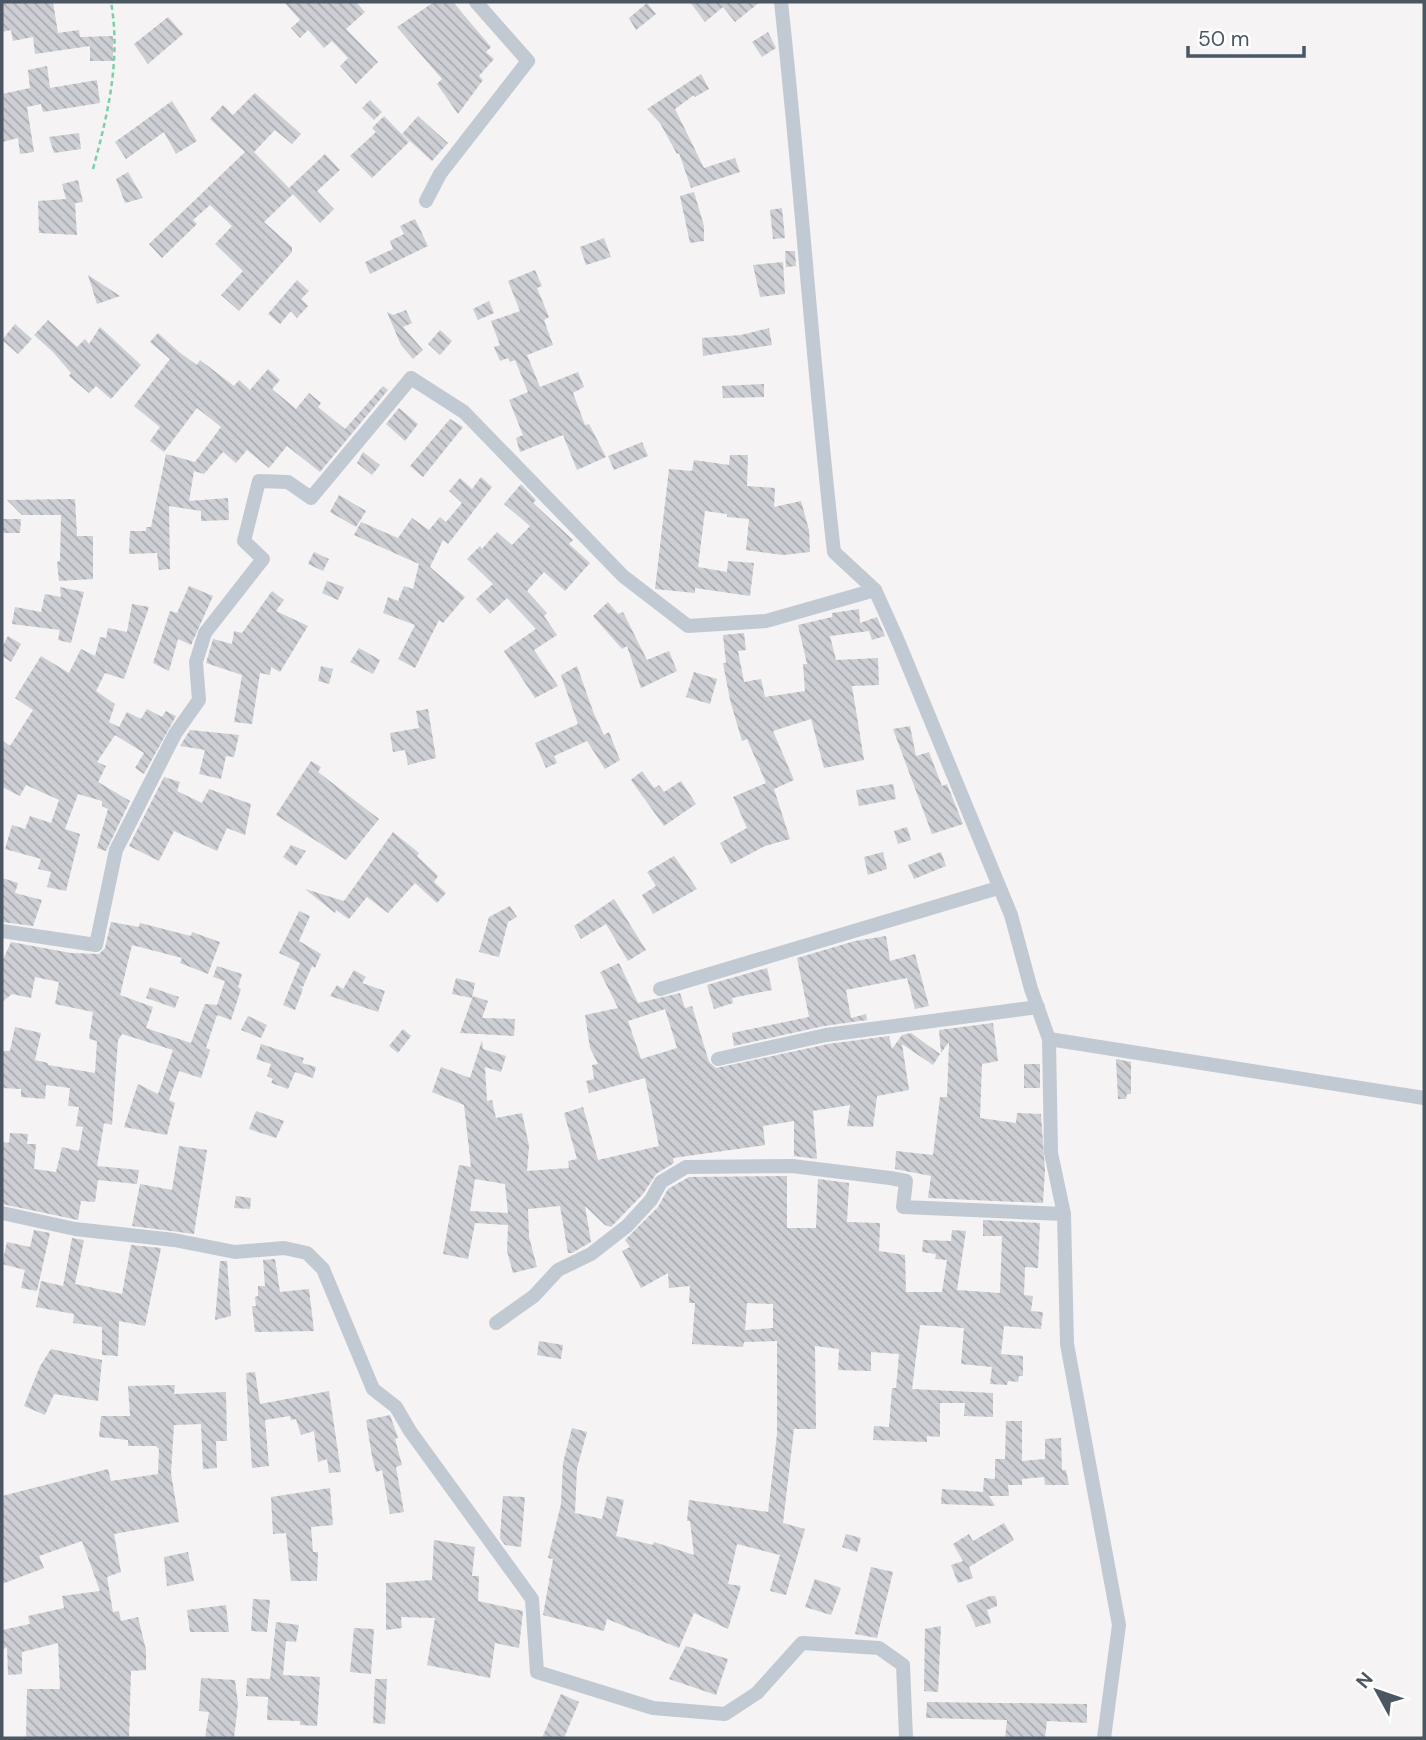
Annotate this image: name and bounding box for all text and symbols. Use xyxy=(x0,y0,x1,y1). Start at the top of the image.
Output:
scale bar xyxy=(1188,14,1304,58)
text: 50 m xyxy=(1198,25,1249,53)
north arrow xyxy=(1342,1656,1412,1726)
text: N xyxy=(1350,1667,1378,1694)

